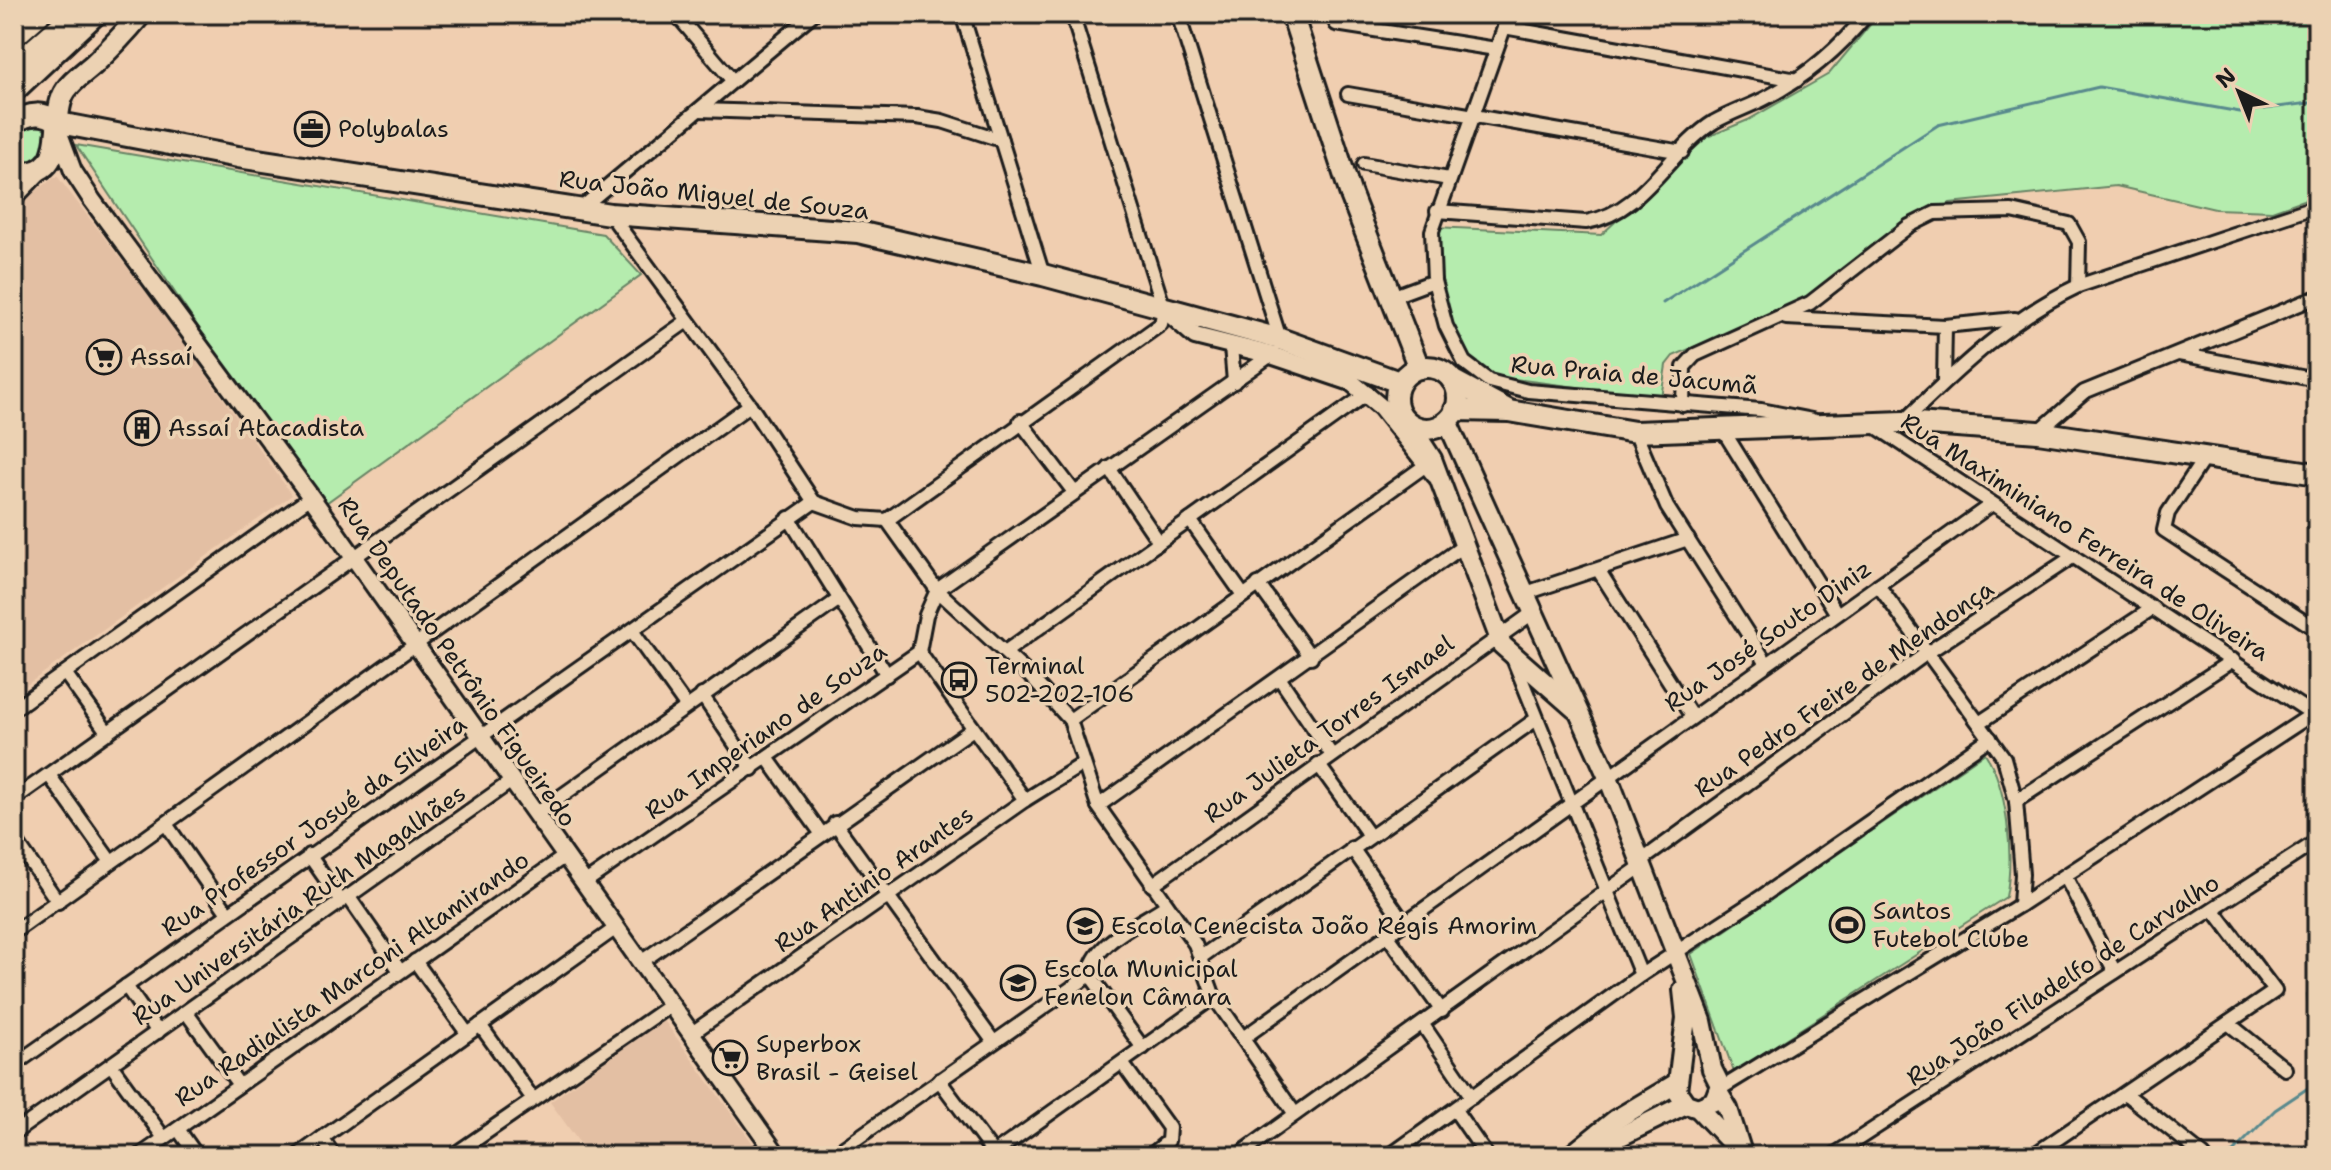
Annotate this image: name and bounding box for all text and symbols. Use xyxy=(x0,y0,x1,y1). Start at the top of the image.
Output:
north arrow xyxy=(2199,52,2279,132)
text: N xyxy=(2209,61,2242,94)
office icon: Polybalas xyxy=(293,110,331,148)
place label: Polybalas xyxy=(338,113,449,145)
street label: Rua João Miguel de Souza xyxy=(557,163,871,227)
supermarket icon: Assaí xyxy=(85,338,123,376)
place label: Assaí xyxy=(130,341,192,373)
street label: Rua Praia de Jacumã xyxy=(1510,348,1758,402)
street label: Rua Maximiniano Ferreira de Oliveira xyxy=(1895,406,2275,668)
building icon: Assaí Atacadista xyxy=(123,409,161,447)
place label: Assaí Atacadista xyxy=(168,412,364,444)
street label: Rua Deputado Petrônio Figueiredo xyxy=(330,491,584,833)
street label: Rua José Souto Diniz xyxy=(1658,552,1878,720)
street label: Rua Pedro Freire de Mendonça xyxy=(1688,573,2000,805)
street label: Rua Julieta Torres Ismael xyxy=(1198,627,1461,830)
street label: Rua Imperiano de Souza xyxy=(639,635,893,827)
place label: Terminal 502-202-106 xyxy=(985,650,1134,710)
bus stop icon: Terminal 502-202-106 xyxy=(940,661,978,699)
street label: Rua Professor Josué da Silveira xyxy=(155,708,473,944)
street label: Rua Universitária Ruth Magalhães xyxy=(126,777,472,1033)
street label: Rua Antinio Arantes xyxy=(768,798,980,960)
street label: Rua Radialista Marconi Altamirando xyxy=(169,844,535,1114)
street label: Rua João Filadelfo de Carvalho xyxy=(1900,867,2226,1093)
place label: Santos Futebol Clube xyxy=(1873,895,2029,955)
sports icon: Santos Futebol Clube xyxy=(1828,906,1866,944)
school or university icon: Escola Cenecista João Régis Amorim xyxy=(1066,907,1104,945)
place label: Escola Cenecista João Régis Amorim xyxy=(1111,910,1537,942)
place label: Escola Municipal Fenelon Câmara xyxy=(1044,953,1238,1013)
school or university icon: Escola Municipal Fenelon Câmara xyxy=(999,964,1037,1002)
place label: Superbox Brasil - Geisel xyxy=(756,1028,919,1088)
supermarket icon: Superbox Brasil - Geisel xyxy=(711,1039,749,1077)

